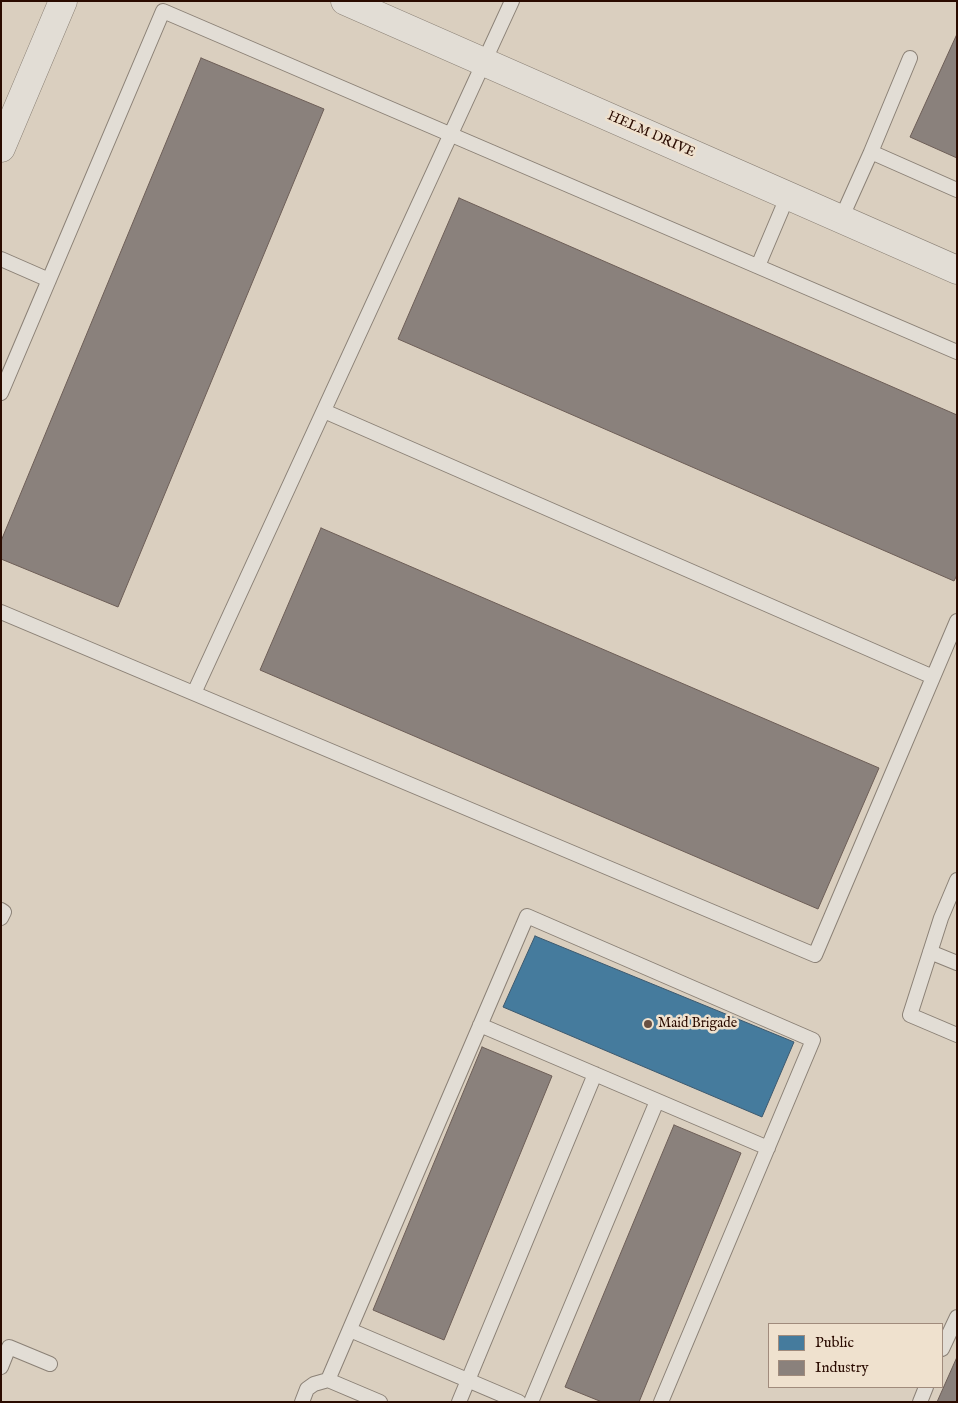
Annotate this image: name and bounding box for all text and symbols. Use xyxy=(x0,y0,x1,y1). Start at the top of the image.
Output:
street label: HELM DRIVE xyxy=(604,108,698,162)
place label: Maid Brigade xyxy=(658,1016,737,1032)
marker: Maid Brigade xyxy=(642,1018,654,1030)
legend xyxy=(768,1323,943,1388)
text: Public xyxy=(815,1333,854,1352)
text: Industry xyxy=(815,1358,869,1377)

